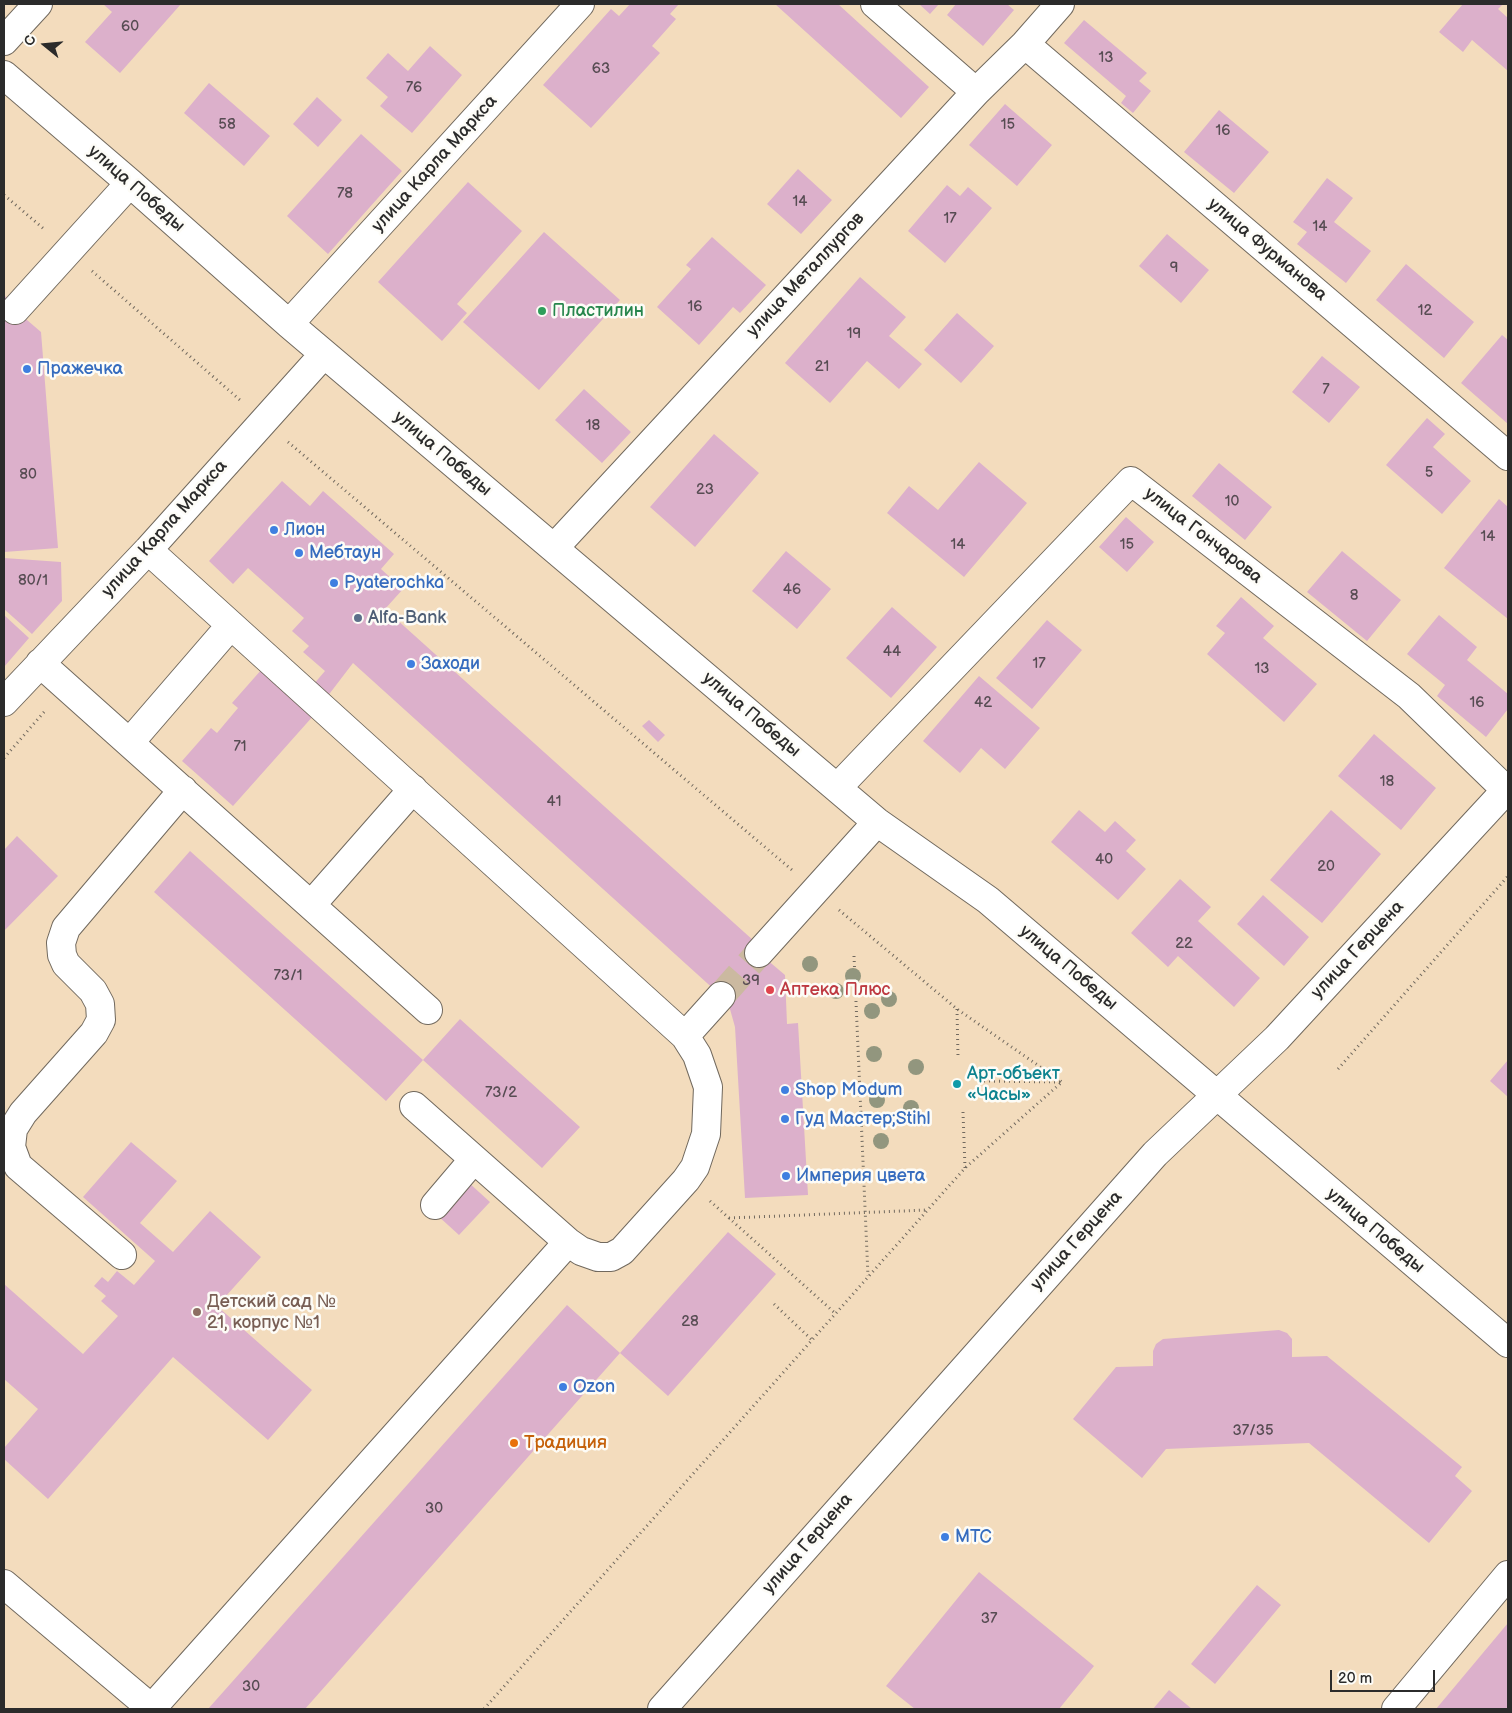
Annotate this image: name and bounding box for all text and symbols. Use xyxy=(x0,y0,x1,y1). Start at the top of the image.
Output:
house number: 60 xyxy=(121,18,139,36)
north arrow xyxy=(20,20,70,70)
text: С xyxy=(21,33,40,48)
house number: 13 xyxy=(1098,49,1114,67)
house number: 63 xyxy=(592,60,610,78)
house number: 76 xyxy=(406,79,422,97)
street label: улица Карла Маркса xyxy=(368,91,502,237)
house number: 58 xyxy=(218,116,236,134)
house number: 15 xyxy=(1001,116,1015,134)
house number: 16 xyxy=(1216,122,1230,140)
street label: улица Победы xyxy=(83,141,189,237)
house number: 78 xyxy=(337,185,353,203)
house number: 14 xyxy=(793,193,807,211)
street label: улица Фурманова xyxy=(1203,194,1331,306)
street label: улица Металлургов xyxy=(743,208,869,342)
house number: 17 xyxy=(943,210,957,228)
house number: 14 xyxy=(1313,218,1327,236)
house number: 9 xyxy=(1170,259,1178,277)
house number: 16 xyxy=(688,298,702,316)
place label: Пластилин xyxy=(552,300,644,322)
house number: 12 xyxy=(1418,302,1432,320)
marker: Пластилин xyxy=(536,305,548,317)
house number: 19 xyxy=(847,325,861,343)
place label: Пражечка xyxy=(37,358,123,380)
house number: 21 xyxy=(815,358,829,376)
marker: Пражечка xyxy=(21,363,33,375)
house number: 7 xyxy=(1322,381,1330,399)
street label: улица Победы xyxy=(389,407,495,501)
house number: 18 xyxy=(586,417,600,435)
street label: улица Карла Маркса xyxy=(98,456,232,602)
house number: 5 xyxy=(1425,464,1433,482)
house number: 80 xyxy=(19,466,37,484)
house number: 23 xyxy=(696,481,714,499)
street label: улица Гончарова xyxy=(1140,483,1266,589)
house number: 10 xyxy=(1225,493,1239,511)
place label: Лион xyxy=(284,519,325,541)
marker: Лион xyxy=(268,524,280,536)
house number: 14 xyxy=(1481,528,1495,546)
house number: 14 xyxy=(951,536,965,554)
house number: 15 xyxy=(1120,536,1134,554)
place label: Мебтаун xyxy=(309,542,381,564)
marker: Мебтаун xyxy=(293,547,305,559)
house number: 80/1 xyxy=(18,572,48,590)
place label: Pyaterochka xyxy=(344,572,444,594)
marker: Pyaterochka xyxy=(328,577,340,589)
house number: 46 xyxy=(783,581,801,599)
house number: 8 xyxy=(1350,587,1358,605)
place label: Alfa-Bank xyxy=(368,607,446,629)
marker: Alfa-Bank xyxy=(352,612,364,624)
house number: 44 xyxy=(883,643,901,661)
place label: Заходи xyxy=(421,653,480,675)
house number: 17 xyxy=(1032,655,1046,673)
marker: Заходи xyxy=(405,658,417,670)
house number: 13 xyxy=(1254,660,1270,678)
street label: улица Победы xyxy=(698,668,804,762)
house number: 42 xyxy=(974,694,992,712)
house number: 16 xyxy=(1470,694,1484,712)
house number: 71 xyxy=(233,738,247,756)
house number: 18 xyxy=(1380,773,1394,791)
house number: 41 xyxy=(547,793,561,811)
house number: 40 xyxy=(1095,851,1113,869)
house number: 20 xyxy=(1317,858,1335,876)
street label: улица Герцена xyxy=(1307,896,1409,1004)
street label: улица Победы xyxy=(1015,921,1121,1015)
house number: 22 xyxy=(1175,935,1193,953)
house number: 73/1 xyxy=(273,967,303,985)
house number: 39 xyxy=(742,972,760,990)
place label: Аптека Плюс xyxy=(780,979,890,1001)
marker: Аптека Плюс xyxy=(764,984,776,996)
place label: Арт-объект «Часы» xyxy=(967,1063,1060,1106)
marker: Арт-объект «Часы» xyxy=(951,1078,963,1090)
place label: Shop Modum xyxy=(795,1079,902,1101)
house number: 73/2 xyxy=(485,1084,517,1102)
marker: Shop Modum xyxy=(779,1084,791,1096)
place label: Гуд Мастер;Stihl xyxy=(795,1108,930,1130)
marker: Гуд Мастер;Stihl xyxy=(779,1113,791,1125)
place label: Империя цвета xyxy=(796,1165,925,1187)
marker: Империя цвета xyxy=(780,1170,792,1182)
street label: улица Победы xyxy=(1322,1184,1428,1278)
street label: улица Герцена xyxy=(1027,1187,1127,1295)
place label: Детский сад № 21, корпус №1 xyxy=(207,1291,336,1334)
marker: Детский сад № 21, корпус №1 xyxy=(191,1306,203,1318)
house number: 28 xyxy=(681,1313,699,1331)
place label: Ozon xyxy=(573,1376,615,1398)
marker: Ozon xyxy=(557,1381,569,1393)
house number: 37/35 xyxy=(1232,1422,1274,1440)
place label: Традиция xyxy=(524,1432,607,1454)
marker: Традиция xyxy=(508,1437,520,1449)
street label: улица Герцена xyxy=(758,1489,858,1599)
house number: 30 xyxy=(425,1500,443,1518)
place label: МТС xyxy=(955,1526,992,1548)
marker: МТС xyxy=(939,1531,951,1543)
house number: 37 xyxy=(981,1610,997,1628)
scale bar xyxy=(1332,1660,1437,1692)
text: 20 m xyxy=(1338,1669,1372,1688)
house number: 30 xyxy=(242,1678,260,1696)

